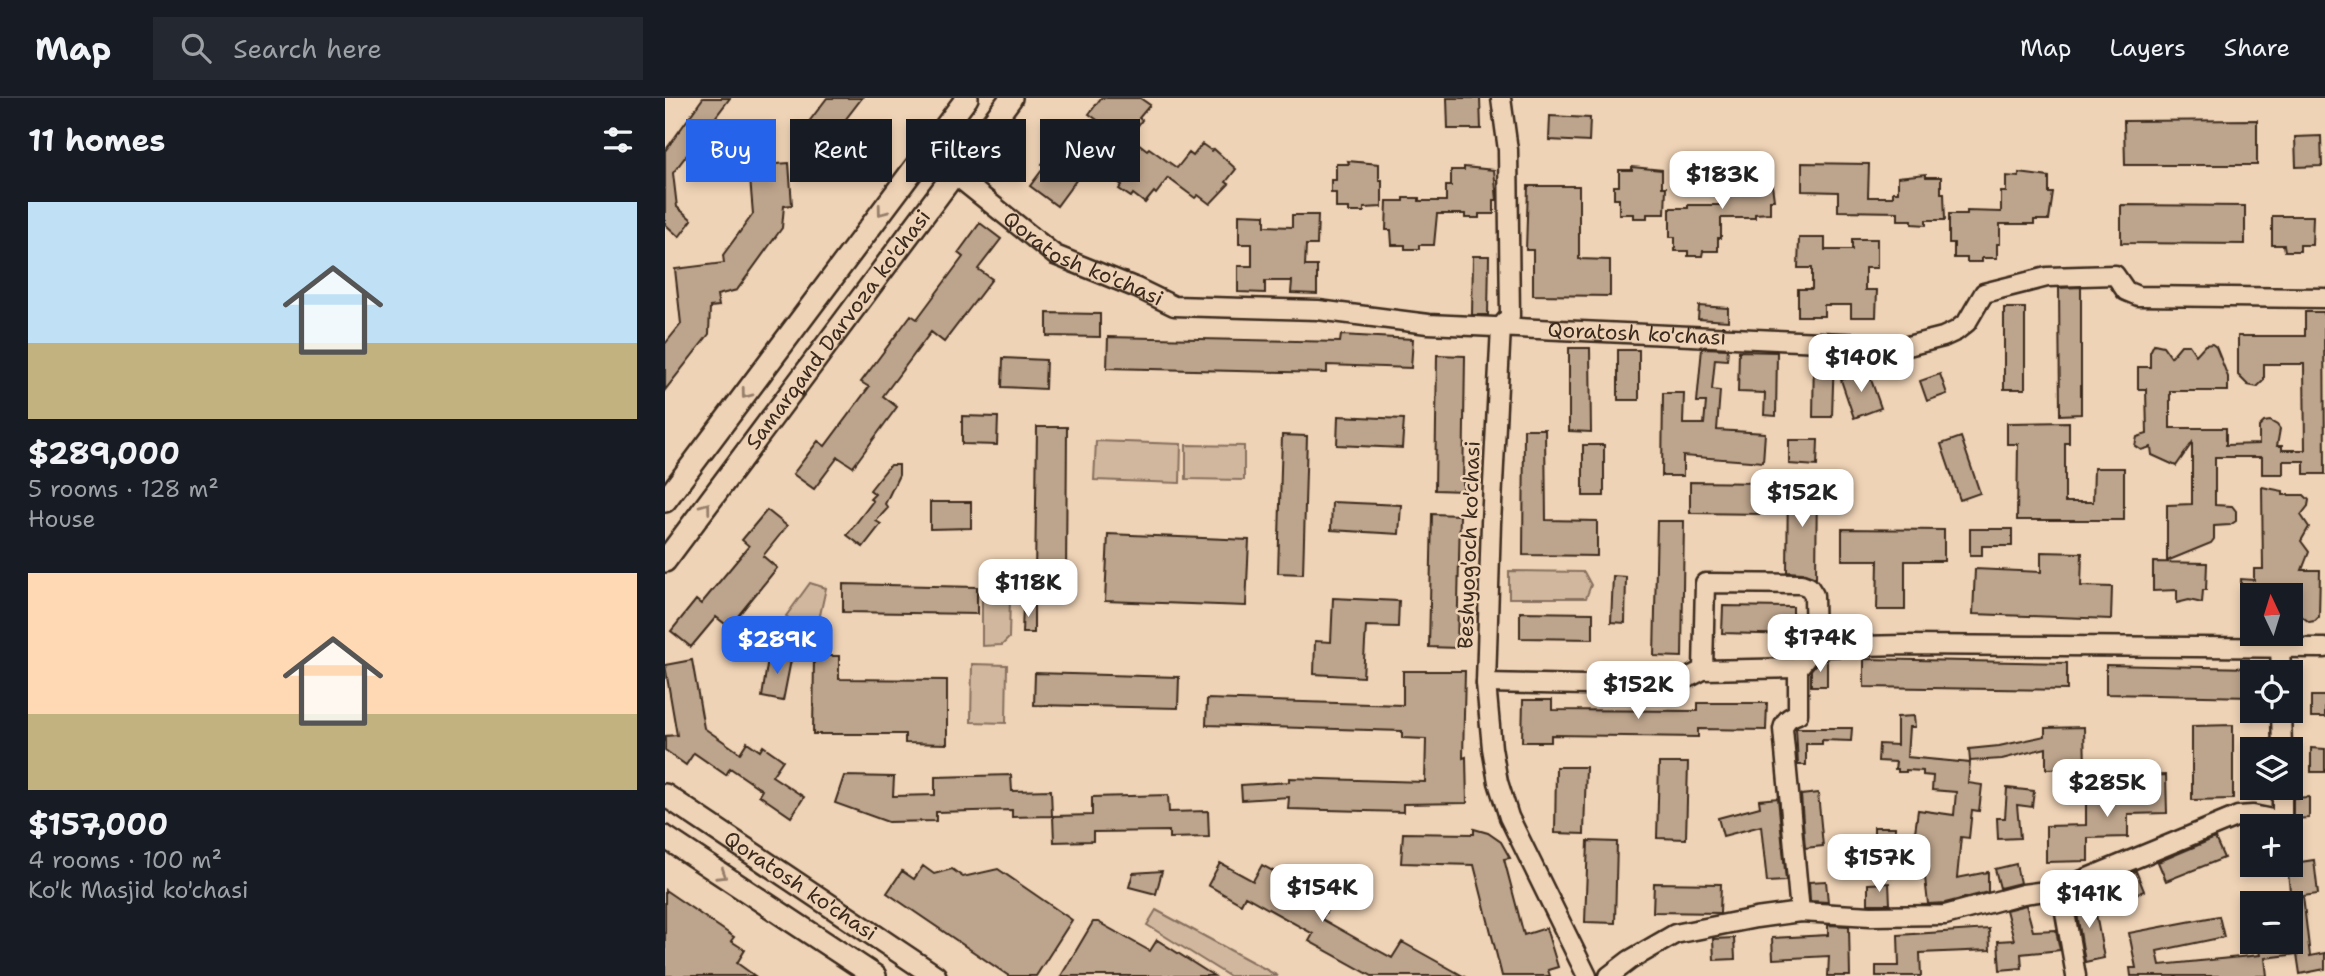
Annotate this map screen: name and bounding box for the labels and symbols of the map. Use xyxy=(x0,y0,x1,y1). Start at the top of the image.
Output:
pin: $183K xyxy=(1673,152,1771,211)
street label: Samarqand Darvoza ko'chasi xyxy=(739,204,937,455)
one-way arrow xyxy=(878,204,890,216)
street label: Qoratosh ko'chasi xyxy=(997,205,1168,313)
street label: Qoratosh ko'chasi xyxy=(1547,315,1727,352)
pin: $140K xyxy=(1812,334,1910,394)
one-way arrow xyxy=(741,386,754,398)
street label: Beshyog'och ko'chasi xyxy=(1451,440,1487,650)
pin: $152K xyxy=(1753,470,1851,529)
one-way arrow xyxy=(697,502,710,515)
pin: $118K xyxy=(979,560,1077,619)
north arrow xyxy=(2240,583,2303,646)
pin: $174K xyxy=(1771,614,1869,674)
pin: $289K xyxy=(728,616,826,676)
pin: $152K xyxy=(1589,662,1687,721)
pin: $285K xyxy=(2058,760,2156,819)
street label: Qoratosh ko'chasi xyxy=(718,824,882,947)
pin: $157K xyxy=(1830,834,1928,894)
pin: $154K xyxy=(1273,864,1371,924)
one-way arrow xyxy=(714,867,727,879)
pin: $141K xyxy=(2040,870,2138,930)

